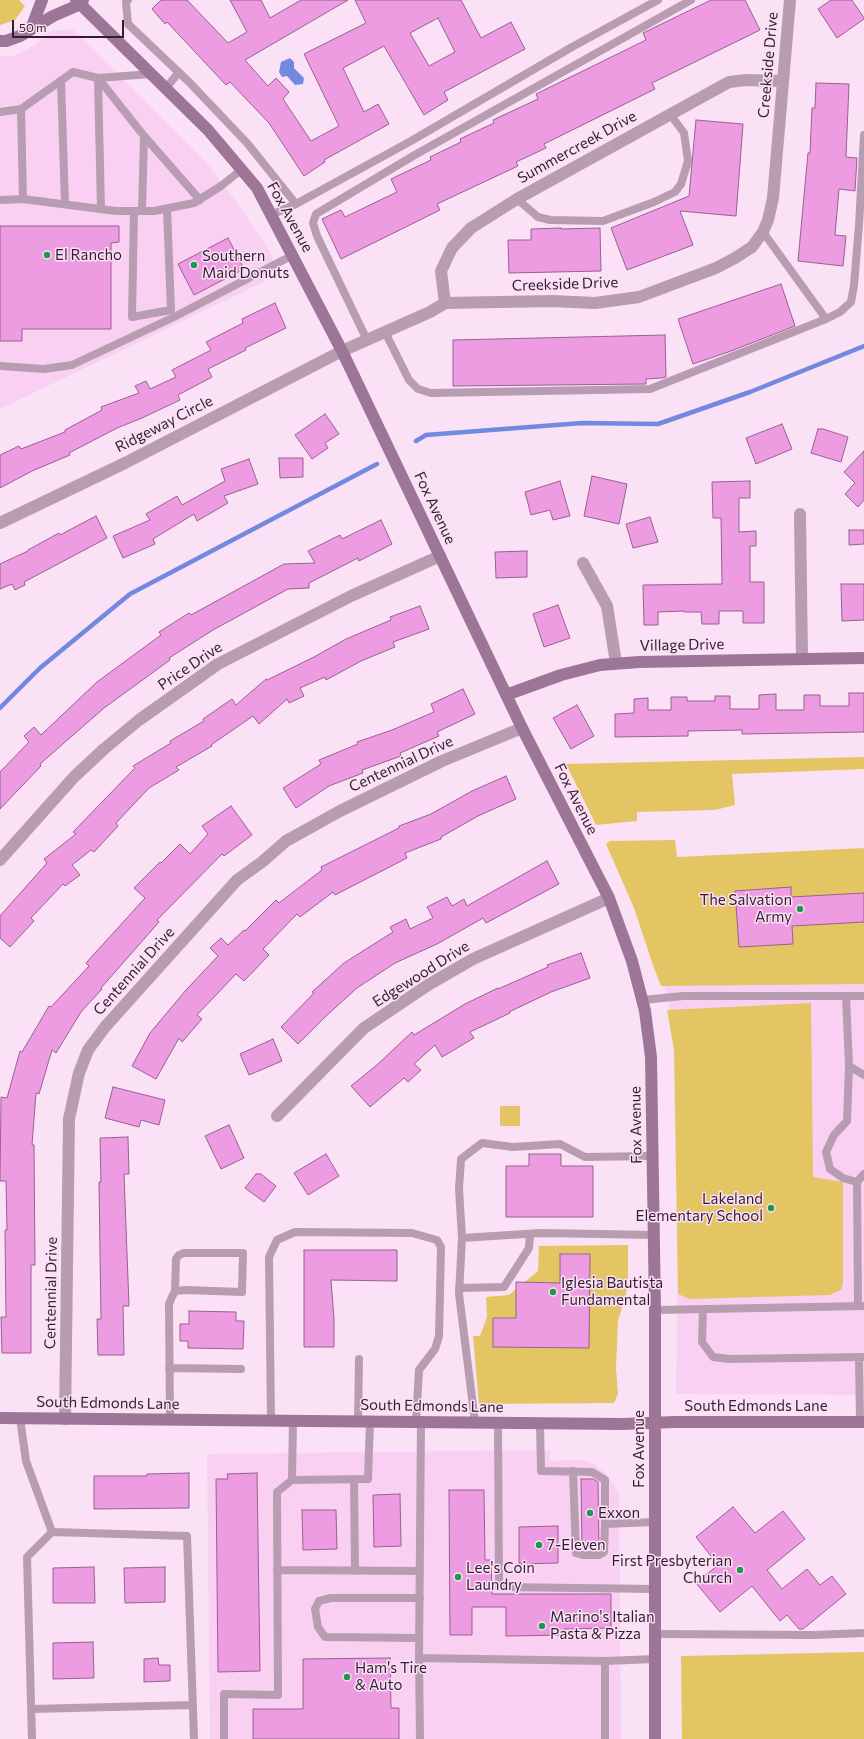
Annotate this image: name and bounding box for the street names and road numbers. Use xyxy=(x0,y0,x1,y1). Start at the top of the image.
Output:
street label: Creekside Drive xyxy=(754,11,782,119)
street label: Summercreek Drive xyxy=(514,107,640,187)
street label: Fox Avenue xyxy=(263,179,317,255)
street label: Creekside Drive xyxy=(512,273,618,295)
street label: Ridgeway Circle xyxy=(112,392,216,456)
street label: Fox Avenue xyxy=(410,469,460,547)
street label: Village Drive xyxy=(640,635,724,655)
street label: Price Drive xyxy=(154,638,226,694)
street label: Centennial Drive xyxy=(346,732,456,796)
street label: Fox Avenue xyxy=(550,760,602,838)
street label: Centennial Drive xyxy=(90,923,178,1019)
street label: Edgewood Drive xyxy=(369,937,473,1011)
street label: Fox Avenue xyxy=(626,1086,646,1164)
street label: Centennial Drive xyxy=(41,1237,61,1349)
street label: South Edmonds Lane xyxy=(36,1393,180,1413)
street label: South Edmonds Lane xyxy=(360,1396,504,1416)
street label: South Edmonds Lane xyxy=(684,1397,828,1415)
street label: Fox Avenue xyxy=(630,1410,648,1488)

